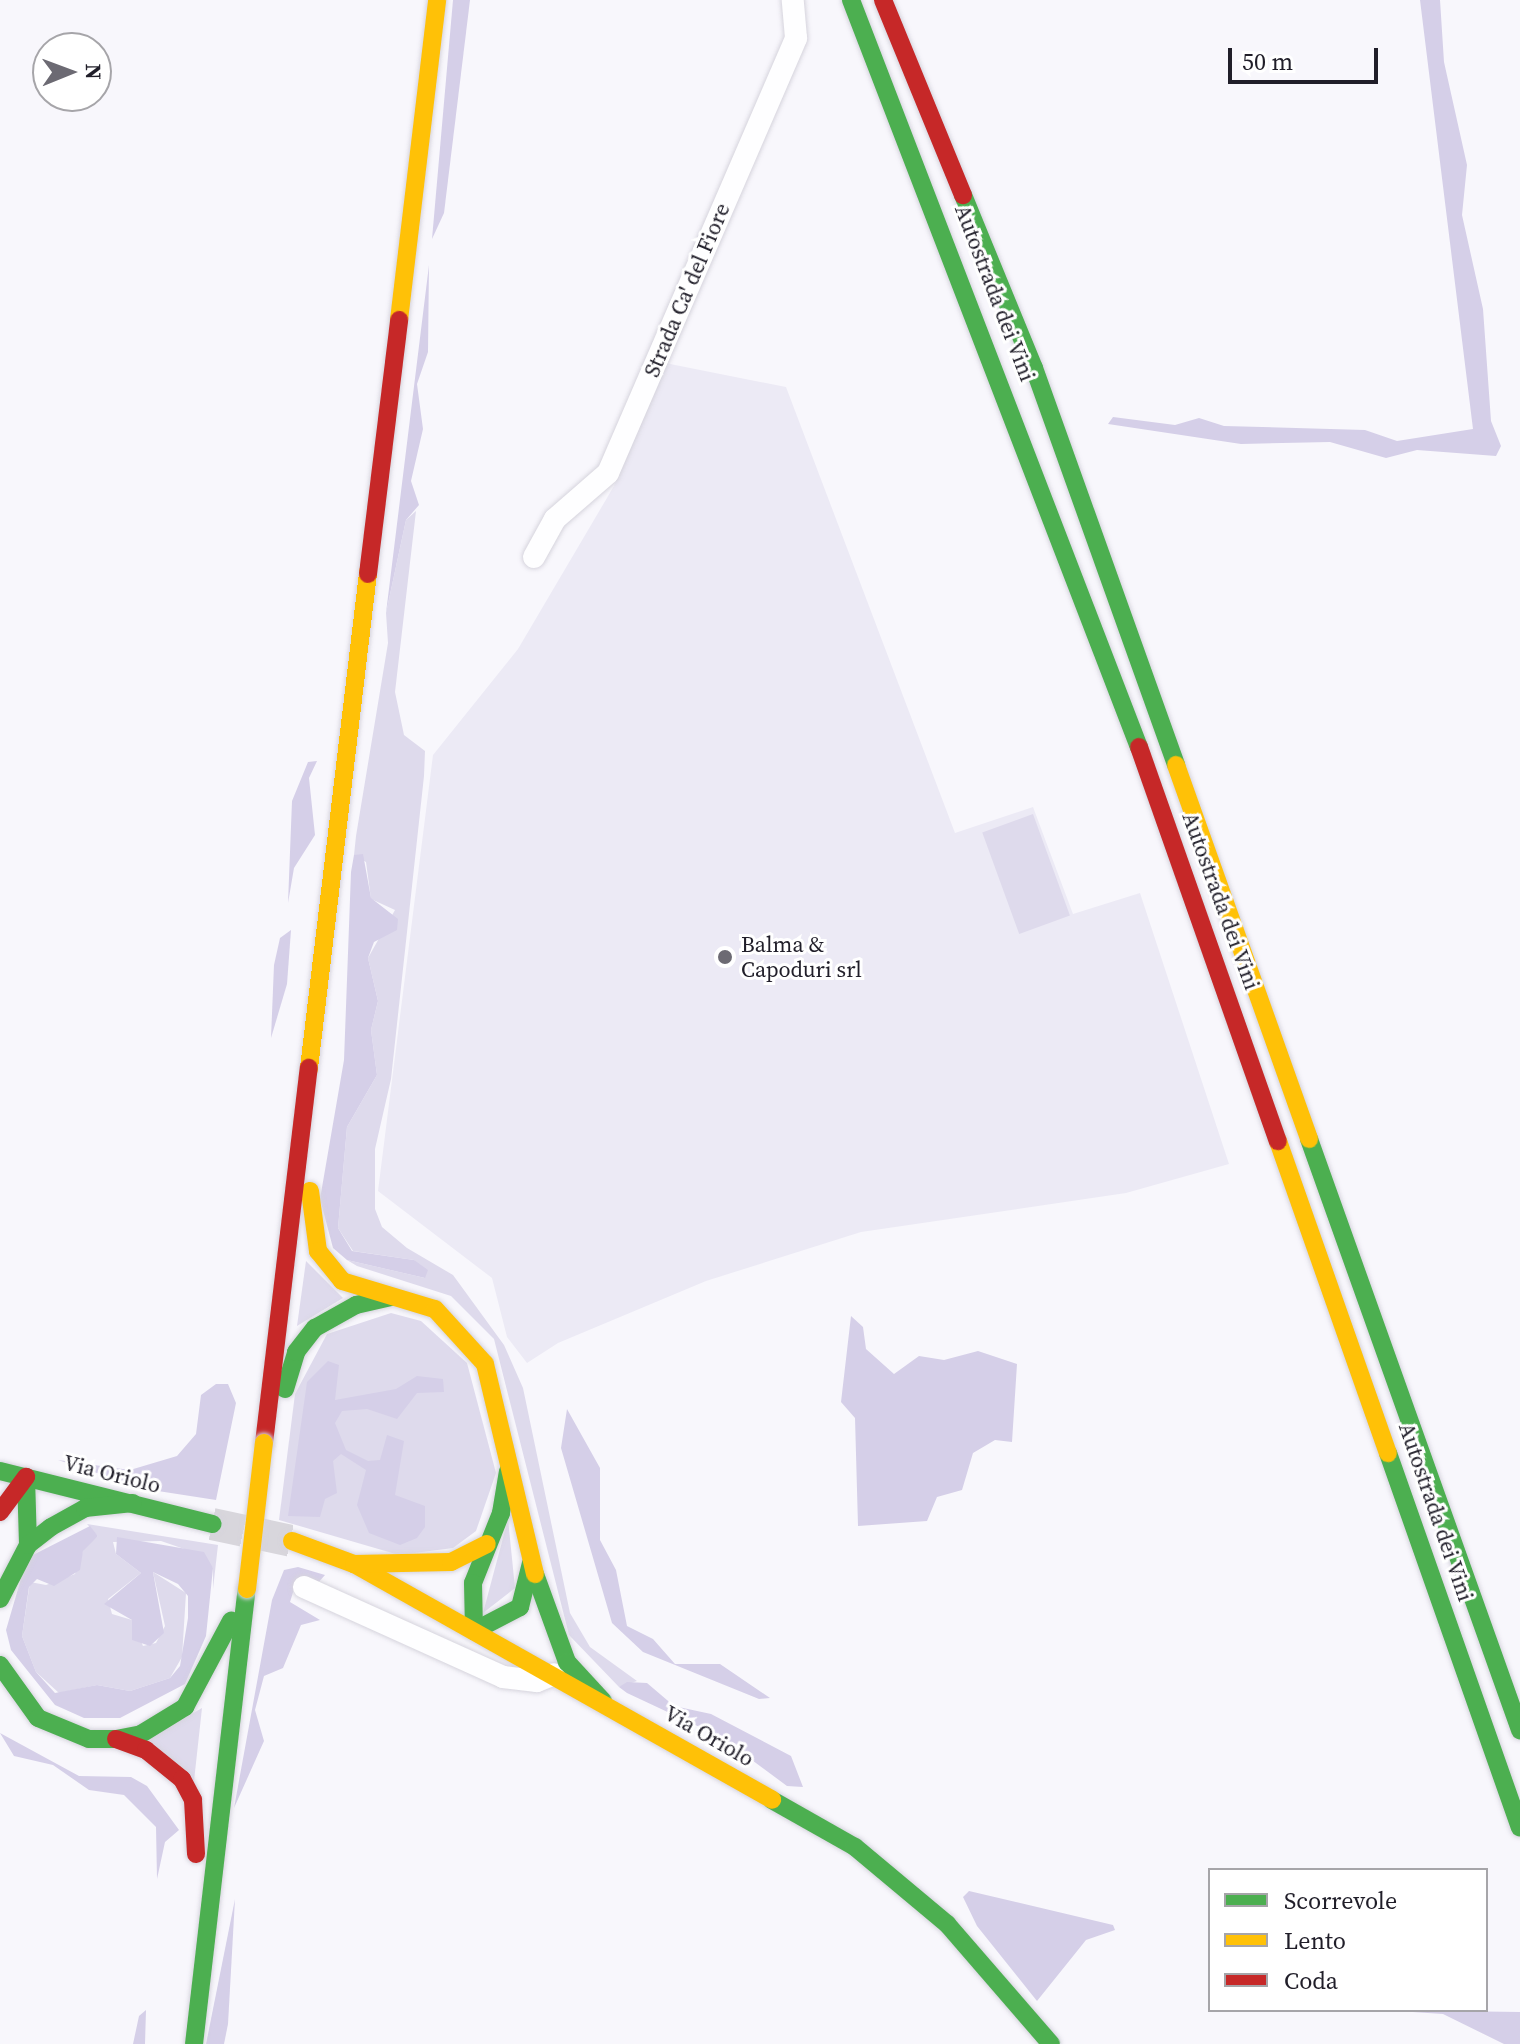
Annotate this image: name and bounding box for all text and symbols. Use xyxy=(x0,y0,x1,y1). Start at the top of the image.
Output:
north arrow xyxy=(32,32,112,112)
scale bar xyxy=(1232,32,1382,82)
text: 50 m xyxy=(1242,45,1293,78)
text: N xyxy=(79,63,109,80)
street label: Strada Ca' del Fiore xyxy=(638,199,736,381)
street label: Autostrada dei Vini xyxy=(949,201,1041,385)
street label: Autostrada dei Vini xyxy=(1176,808,1266,994)
place label: Balma & Capoduri srl xyxy=(741,931,862,982)
marker: Balma & Capoduri srl xyxy=(716,948,734,966)
street label: Autostrada dei Vini xyxy=(1393,1419,1479,1605)
street label: Via Oriolo xyxy=(61,1449,163,1499)
street label: Via Oriolo xyxy=(660,1700,758,1772)
legend xyxy=(1208,1868,1488,2012)
text: Scorrevole xyxy=(1284,1884,1397,1917)
text: Lento xyxy=(1284,1924,1346,1957)
text: Coda xyxy=(1284,1964,1338,1997)

